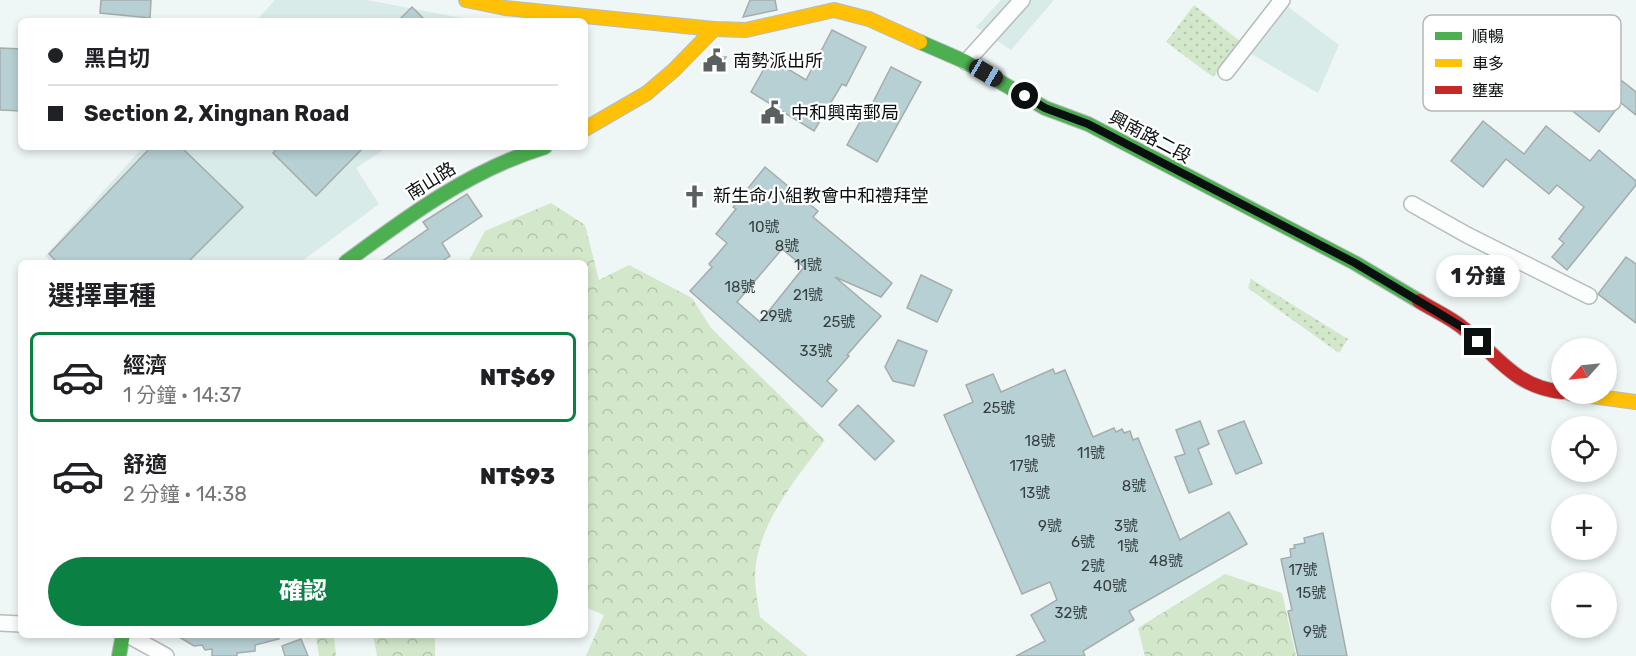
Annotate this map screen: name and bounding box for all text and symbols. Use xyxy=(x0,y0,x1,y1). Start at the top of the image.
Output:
legend xyxy=(1423,15,1621,111)
text: 順暢 xyxy=(1472,27,1504,46)
text: 黑白切 xyxy=(84,45,150,72)
public building icon: 南勢派出所 xyxy=(702,48,728,74)
place label: 南勢派出所 xyxy=(733,50,823,72)
text: 車多 xyxy=(1472,54,1504,73)
car xyxy=(966,56,1006,90)
text: 壅塞 xyxy=(1472,81,1504,100)
route start xyxy=(1011,82,1038,109)
text: Section 2, Xingnan Road xyxy=(84,100,349,127)
public building icon: 中和興南郵局 xyxy=(760,100,786,126)
place label: 中和興南郵局 xyxy=(791,102,899,124)
street label: 興南路二段 xyxy=(1105,106,1195,168)
street label: 南山路 xyxy=(402,157,460,205)
church icon: 新生命小組教會中和禮拜堂 xyxy=(682,183,708,209)
place label: 新生命小組教會中和禮拜堂 xyxy=(713,185,929,207)
house number: 10號 xyxy=(749,218,779,236)
house number: 8號 xyxy=(775,237,799,255)
callout: 1 分鐘 xyxy=(1436,255,1520,297)
house number: 11號 xyxy=(794,256,822,274)
text: 1 分鐘 xyxy=(1451,264,1505,288)
house number: 18號 xyxy=(725,278,755,296)
text: 選擇車種 xyxy=(48,280,156,312)
house number: 21號 xyxy=(793,286,823,304)
house number: 29號 xyxy=(760,307,792,325)
house number: 25號 xyxy=(823,313,855,331)
route end xyxy=(1464,328,1491,355)
north arrow xyxy=(1551,338,1617,404)
map controls xyxy=(1551,338,1617,638)
house number: 33號 xyxy=(799,342,833,360)
icon: car xyxy=(51,350,105,404)
text: 經濟 xyxy=(123,352,167,379)
text: NT$69 xyxy=(480,364,555,391)
text: 1 分鐘 · 14:37 xyxy=(123,383,241,407)
house number: 25號 xyxy=(983,399,1015,417)
button: locate xyxy=(1551,416,1617,482)
house number: 18號 xyxy=(1025,432,1055,450)
house number: 11號 xyxy=(1077,444,1105,462)
icon: car xyxy=(51,449,105,503)
text: 舒適 xyxy=(123,451,167,478)
house number: 17號 xyxy=(1009,457,1039,475)
text: NT$93 xyxy=(480,463,555,490)
house number: 8號 xyxy=(1122,477,1146,495)
text: 2 分鐘 · 14:38 xyxy=(123,482,247,506)
house number: 13號 xyxy=(1020,484,1050,502)
button: + xyxy=(1551,494,1617,560)
house number: 9號 xyxy=(1038,517,1062,535)
house number: 3號 xyxy=(1114,517,1138,535)
house number: 6號 xyxy=(1071,533,1095,551)
house number: 1號 xyxy=(1117,537,1139,555)
house number: 48號 xyxy=(1149,552,1183,570)
button: 確認 xyxy=(48,557,558,626)
house number: 2號 xyxy=(1081,557,1105,575)
house number: 17號 xyxy=(1288,561,1318,579)
button: − xyxy=(1551,572,1617,638)
house number: 40號 xyxy=(1093,577,1127,595)
house number: 15號 xyxy=(1296,584,1326,602)
house number: 32號 xyxy=(1055,604,1087,622)
house number: 9號 xyxy=(1303,623,1327,641)

